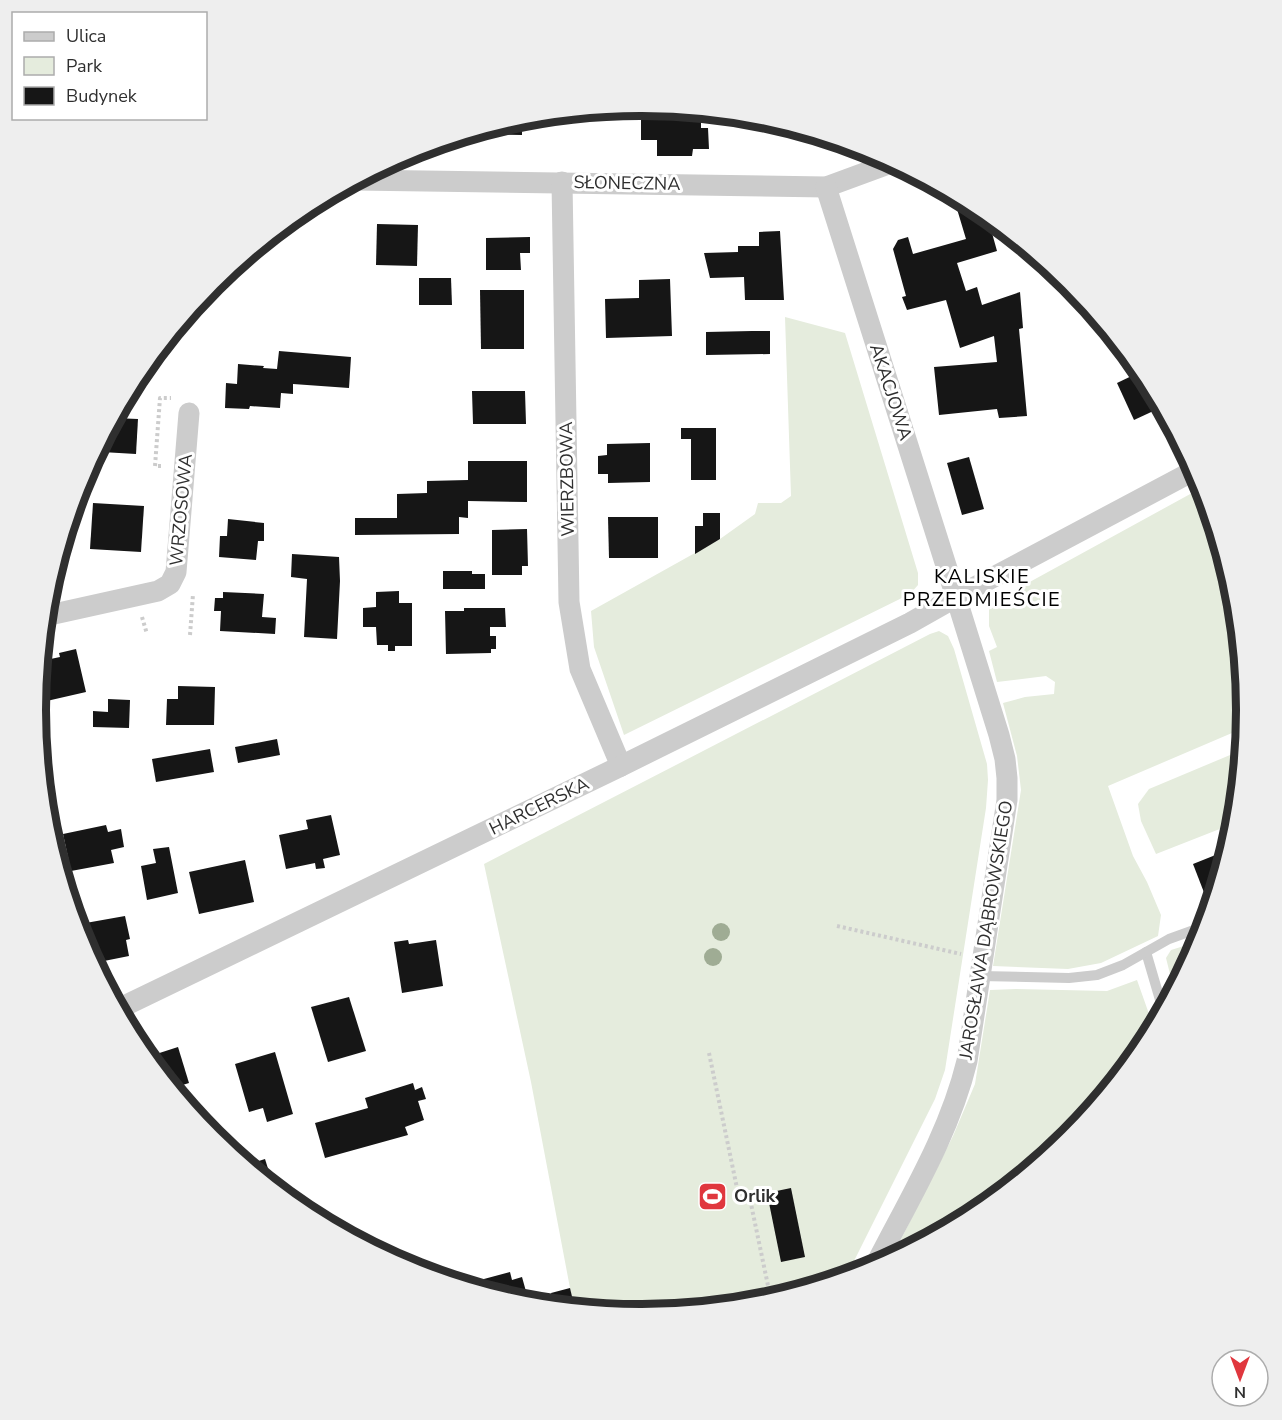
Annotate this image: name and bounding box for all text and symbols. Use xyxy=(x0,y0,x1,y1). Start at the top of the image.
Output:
legend xyxy=(12,12,207,120)
text: Ulica xyxy=(66,24,106,48)
text: Park xyxy=(66,54,103,78)
text: Budynek xyxy=(66,84,138,108)
street label: SŁONECZNA xyxy=(573,170,681,196)
street label: AKACJOWA xyxy=(864,341,918,443)
street label: WIERZBOWA xyxy=(554,421,580,537)
street label: WRZOSOWA xyxy=(164,453,198,567)
district label: KALISKIE PRZEDMIEŚCIE xyxy=(903,563,1061,613)
street label: HARCERSKA xyxy=(485,771,593,841)
street label: JAROSŁAWA DĄBROWSKIEGO xyxy=(954,799,1018,1062)
sports icon: Orlik xyxy=(697,1180,729,1212)
place label: Orlik xyxy=(734,1184,776,1208)
north arrow xyxy=(1210,1348,1270,1408)
text: N xyxy=(1234,1381,1246,1403)

